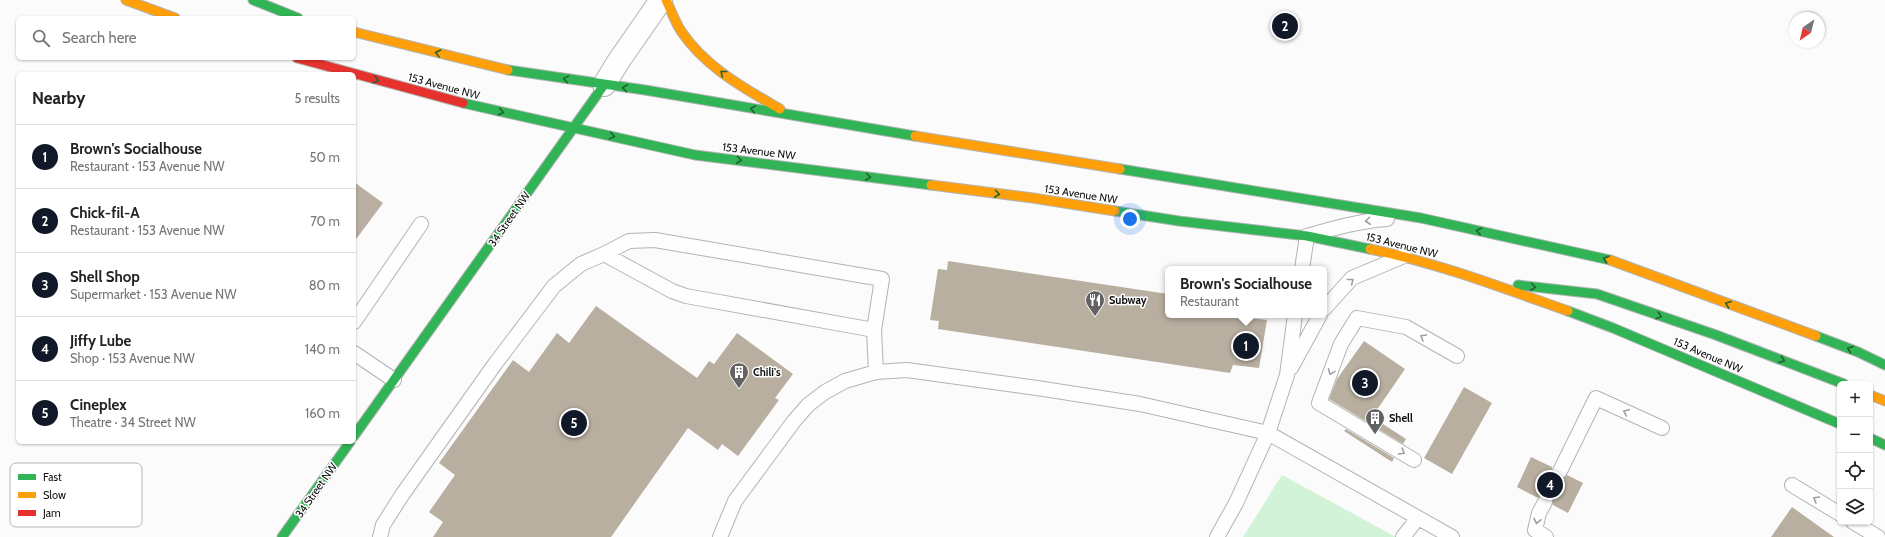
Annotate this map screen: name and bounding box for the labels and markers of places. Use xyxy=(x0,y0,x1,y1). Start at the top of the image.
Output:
pin: 2 xyxy=(1272,11,1298,41)
restaurant icon: Subway xyxy=(1084,289,1106,317)
place label: Subway xyxy=(1109,293,1147,307)
pin: 1 xyxy=(1233,331,1259,361)
building icon: Chili's xyxy=(728,361,750,389)
place label: Chili's xyxy=(753,365,781,379)
pin: 3 xyxy=(1352,368,1378,398)
building icon: Shell xyxy=(1364,407,1386,435)
pin: 5 xyxy=(561,408,587,438)
place label: Shell xyxy=(1389,411,1413,425)
pin: 4 xyxy=(1537,470,1563,500)

